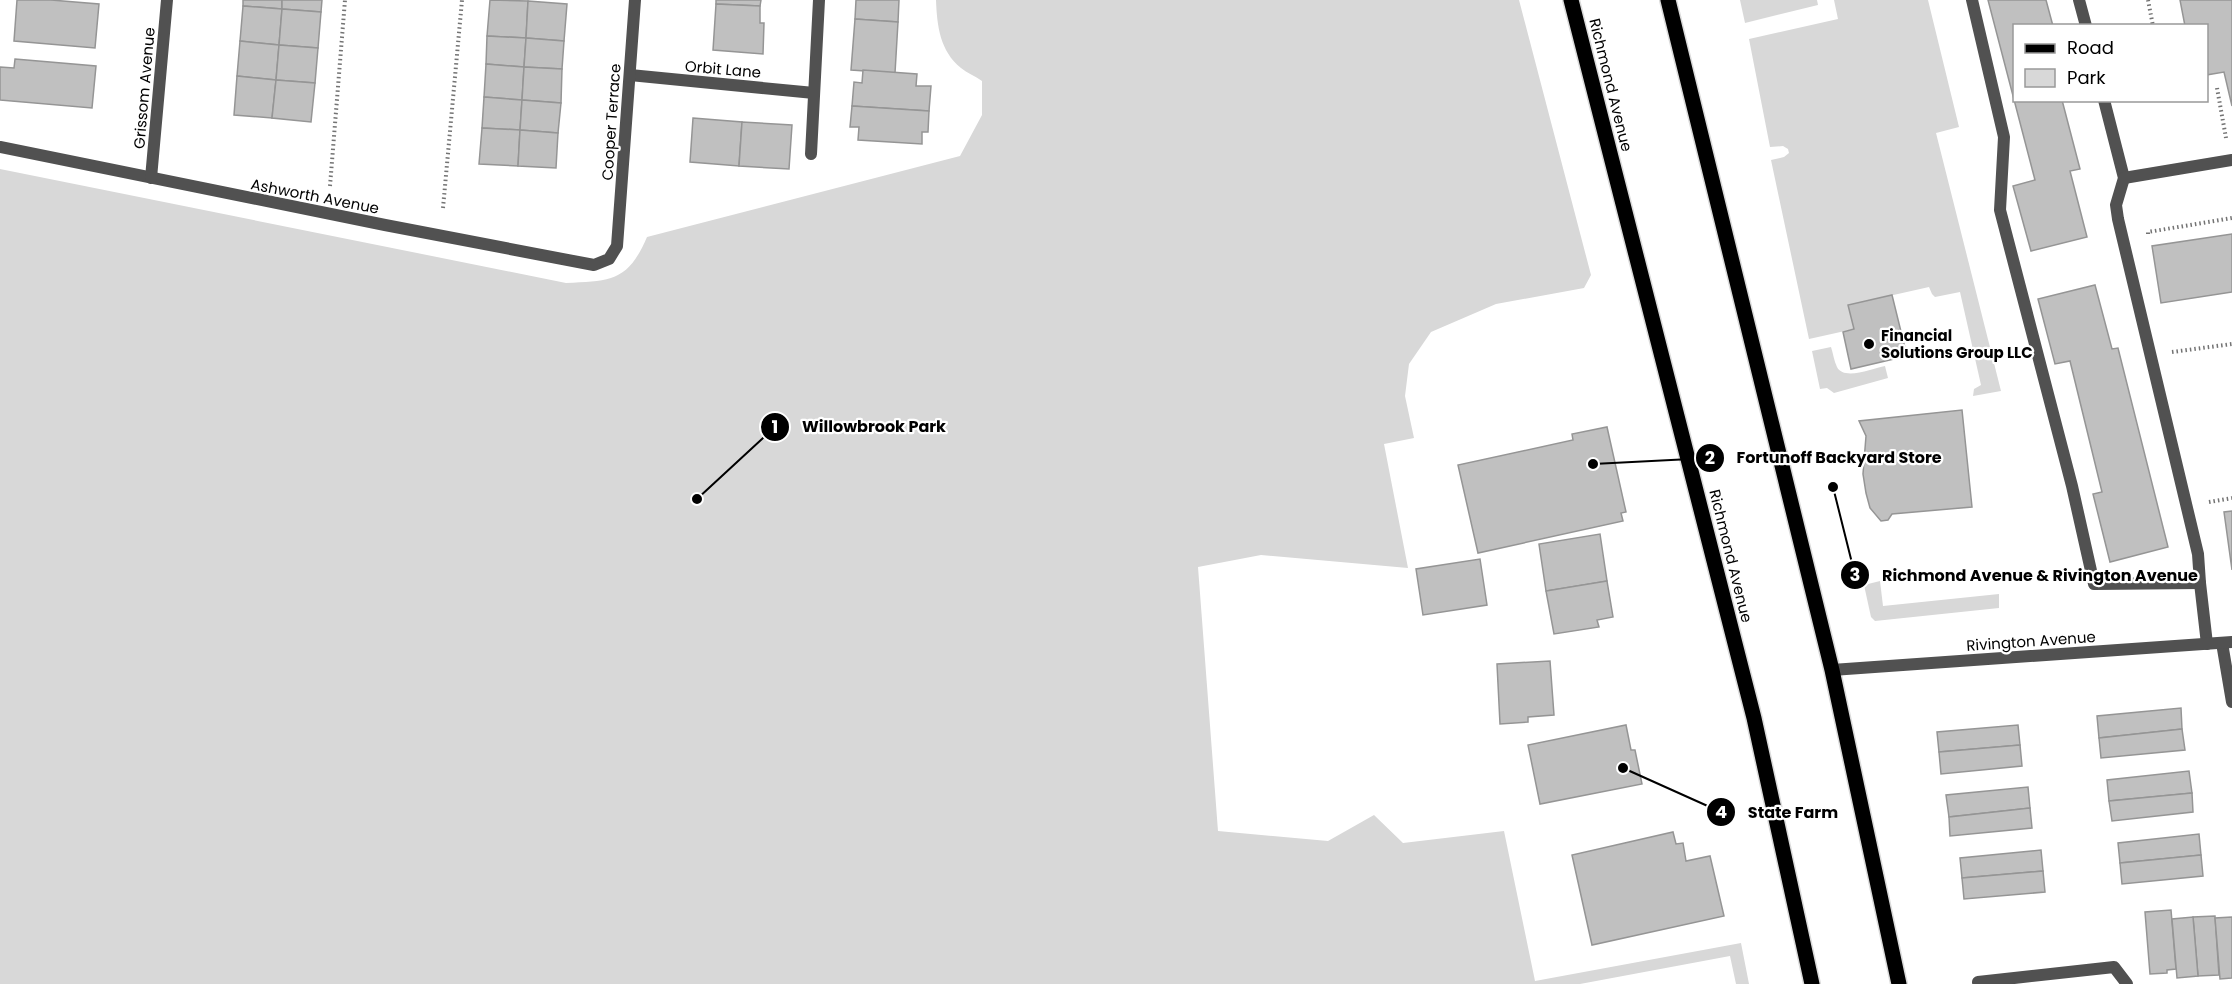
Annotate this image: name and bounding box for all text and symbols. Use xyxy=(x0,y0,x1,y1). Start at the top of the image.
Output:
street label: Richmond Avenue xyxy=(1584,16,1638,154)
legend xyxy=(2013,24,2208,102)
street label: Grissom Avenue xyxy=(128,26,160,150)
text: Road xyxy=(2067,35,2114,60)
street label: Orbit Lane xyxy=(684,55,762,83)
street label: Cooper Terrace xyxy=(596,63,626,181)
text: Park xyxy=(2067,65,2106,90)
street label: Ashworth Avenue xyxy=(249,173,381,219)
place label: Financial Solutions Group LLC xyxy=(1881,325,2033,363)
marker: Financial Solutions Group LLC xyxy=(1862,337,1876,351)
callout: Willowbrook Park xyxy=(760,410,958,444)
text: 1 xyxy=(772,414,778,439)
text: Willowbrook Park xyxy=(802,415,946,438)
callout: Fortunoff Backyard Store xyxy=(1695,441,1954,475)
text: 2 xyxy=(1705,445,1715,470)
text: Fortunoff Backyard Store xyxy=(1736,446,1942,469)
street label: Richmond Avenue xyxy=(1704,487,1758,625)
callout: Richmond Avenue & Rivington Avenue xyxy=(1840,558,2210,592)
text: 3 xyxy=(1850,562,1860,587)
text: Richmond Avenue & Rivington Avenue xyxy=(1882,564,2198,587)
street label: Rivington Avenue xyxy=(1966,626,2096,656)
callout: State Farm xyxy=(1706,795,1850,829)
text: 4 xyxy=(1715,799,1727,824)
text: State Farm xyxy=(1748,801,1838,824)

